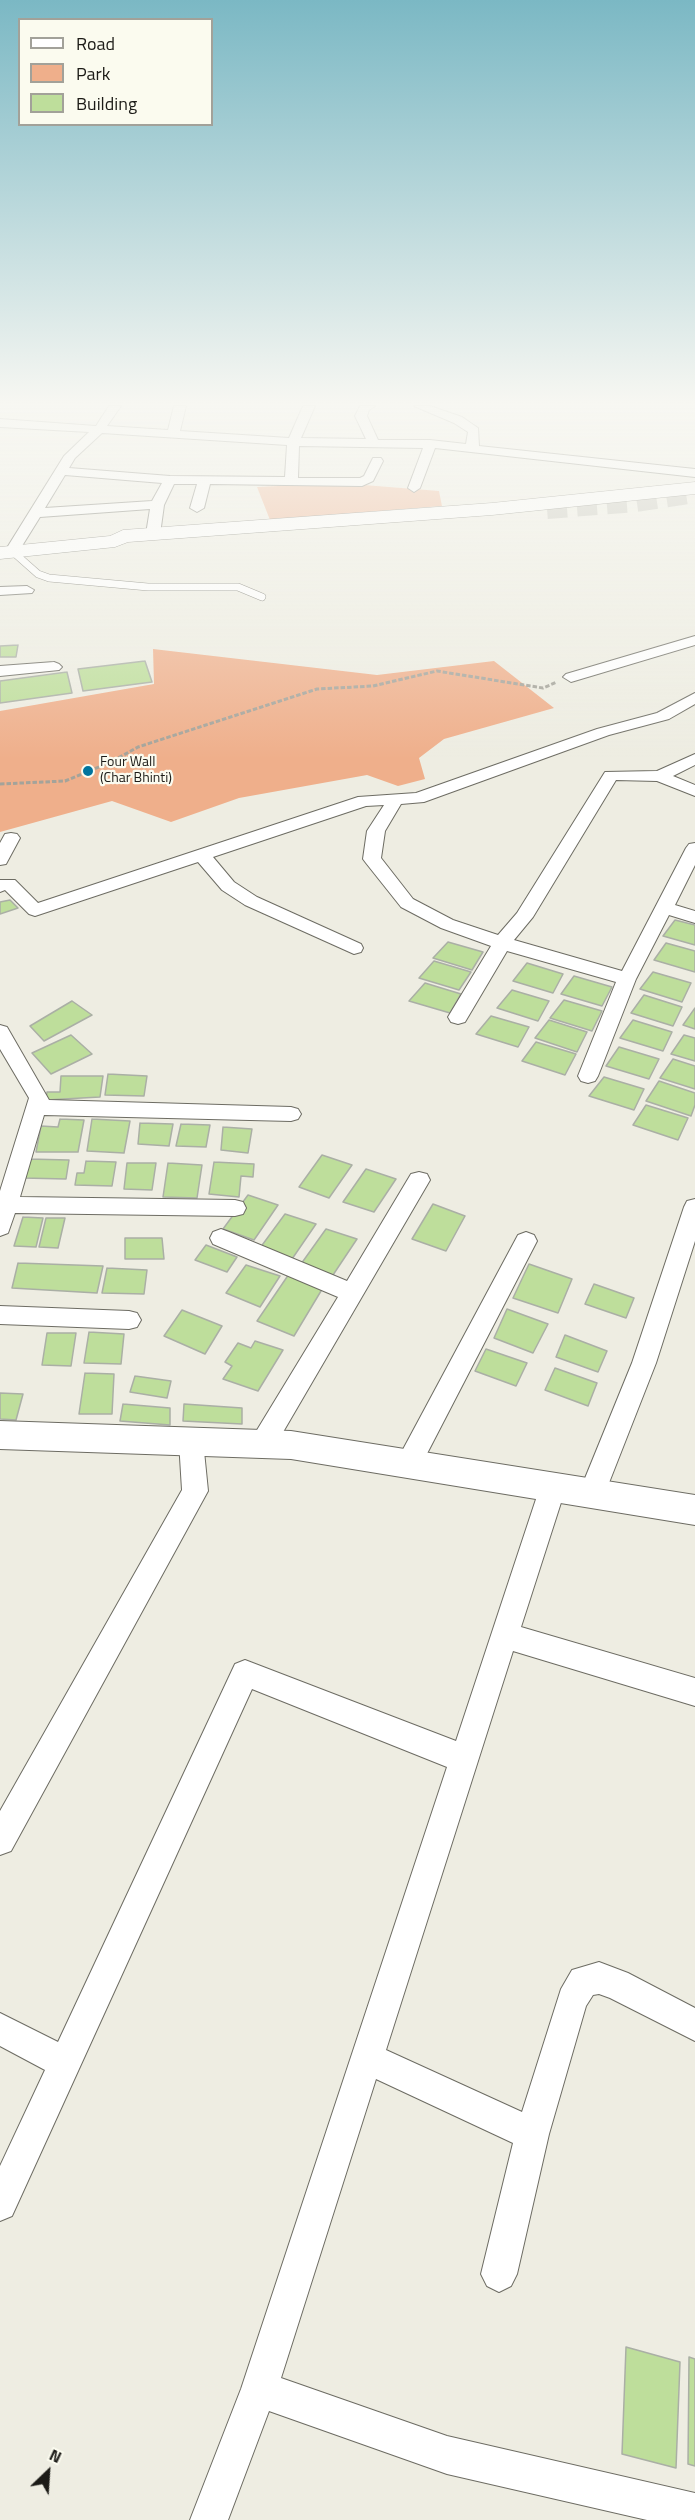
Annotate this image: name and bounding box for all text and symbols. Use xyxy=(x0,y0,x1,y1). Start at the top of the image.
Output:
legend xyxy=(18,18,213,126)
text: Road xyxy=(76,30,115,57)
text: Park xyxy=(76,60,110,87)
text: Building xyxy=(76,90,137,117)
place label: Four Wall (Char Bhinti) xyxy=(100,755,172,788)
marker: Four Wall (Char Bhinti) xyxy=(81,764,95,778)
north arrow xyxy=(18,2442,78,2502)
text: N xyxy=(46,2442,66,2469)

